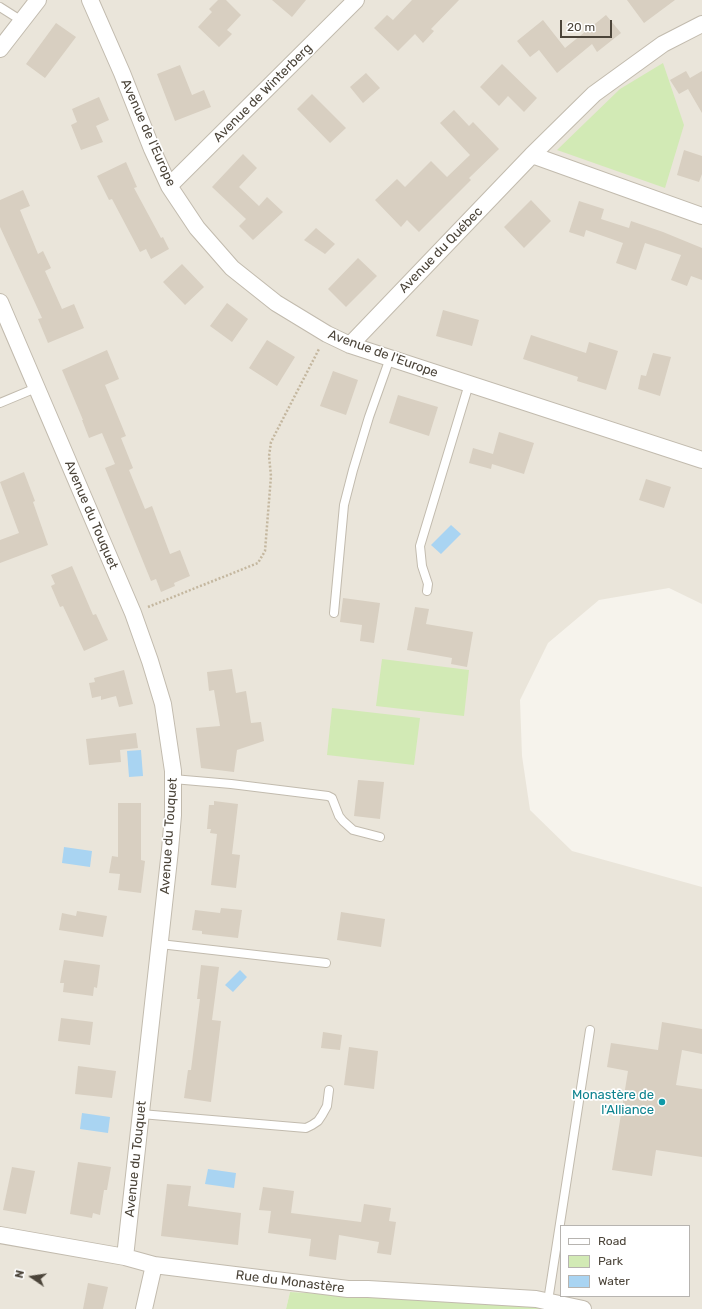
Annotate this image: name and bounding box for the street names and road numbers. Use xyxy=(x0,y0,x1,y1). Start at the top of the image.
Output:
street label: Avenue de Winterberg xyxy=(210,40,316,146)
street label: Avenue de l'Europe xyxy=(117,77,179,189)
street label: Avenue du Québec xyxy=(396,204,486,296)
street label: Avenue de l'Europe xyxy=(326,327,440,381)
street label: Avenue du Touquet xyxy=(61,458,121,572)
street label: Avenue du Touquet xyxy=(157,777,181,895)
street label: Avenue du Touquet xyxy=(122,1100,150,1218)
street label: Rue du Monastère xyxy=(235,1268,345,1296)

